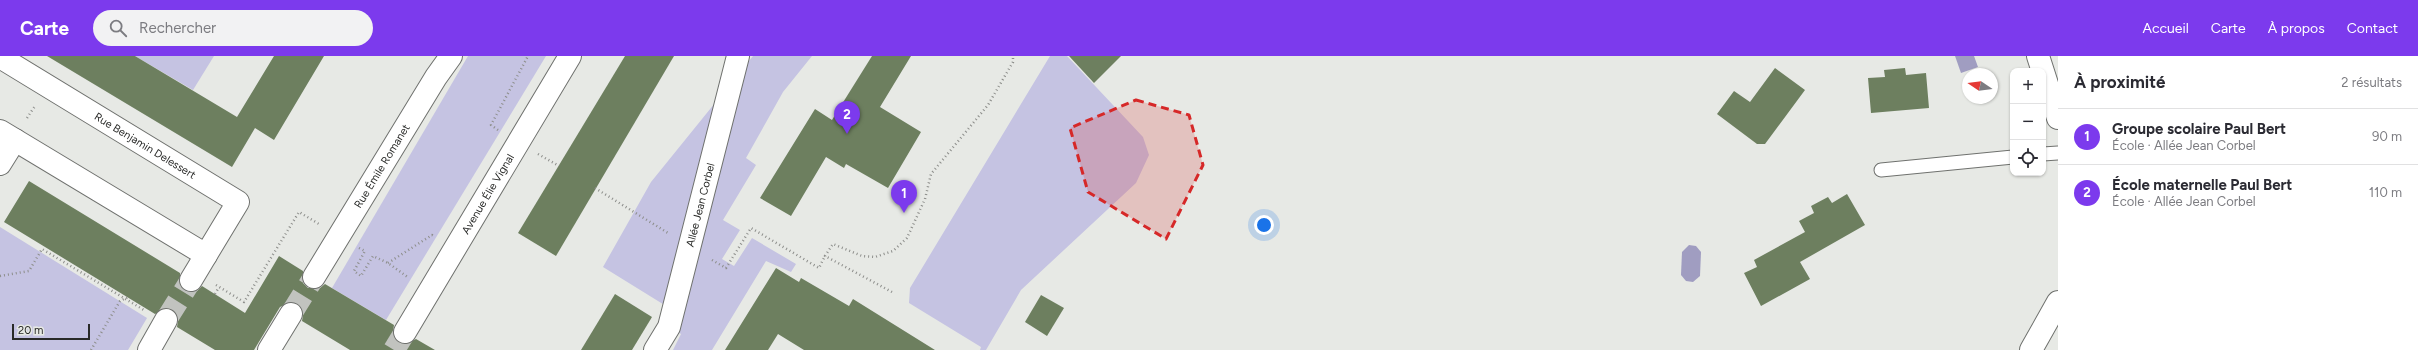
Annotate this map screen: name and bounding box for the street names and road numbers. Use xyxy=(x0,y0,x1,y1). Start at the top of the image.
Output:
street label: Rue Benjamin Delessert xyxy=(92,110,198,181)
street label: Rue Émile Romanet xyxy=(351,122,412,210)
street label: Avenue Élie Vignal xyxy=(459,151,517,236)
street label: Allée Jean Corbel xyxy=(683,161,717,248)

